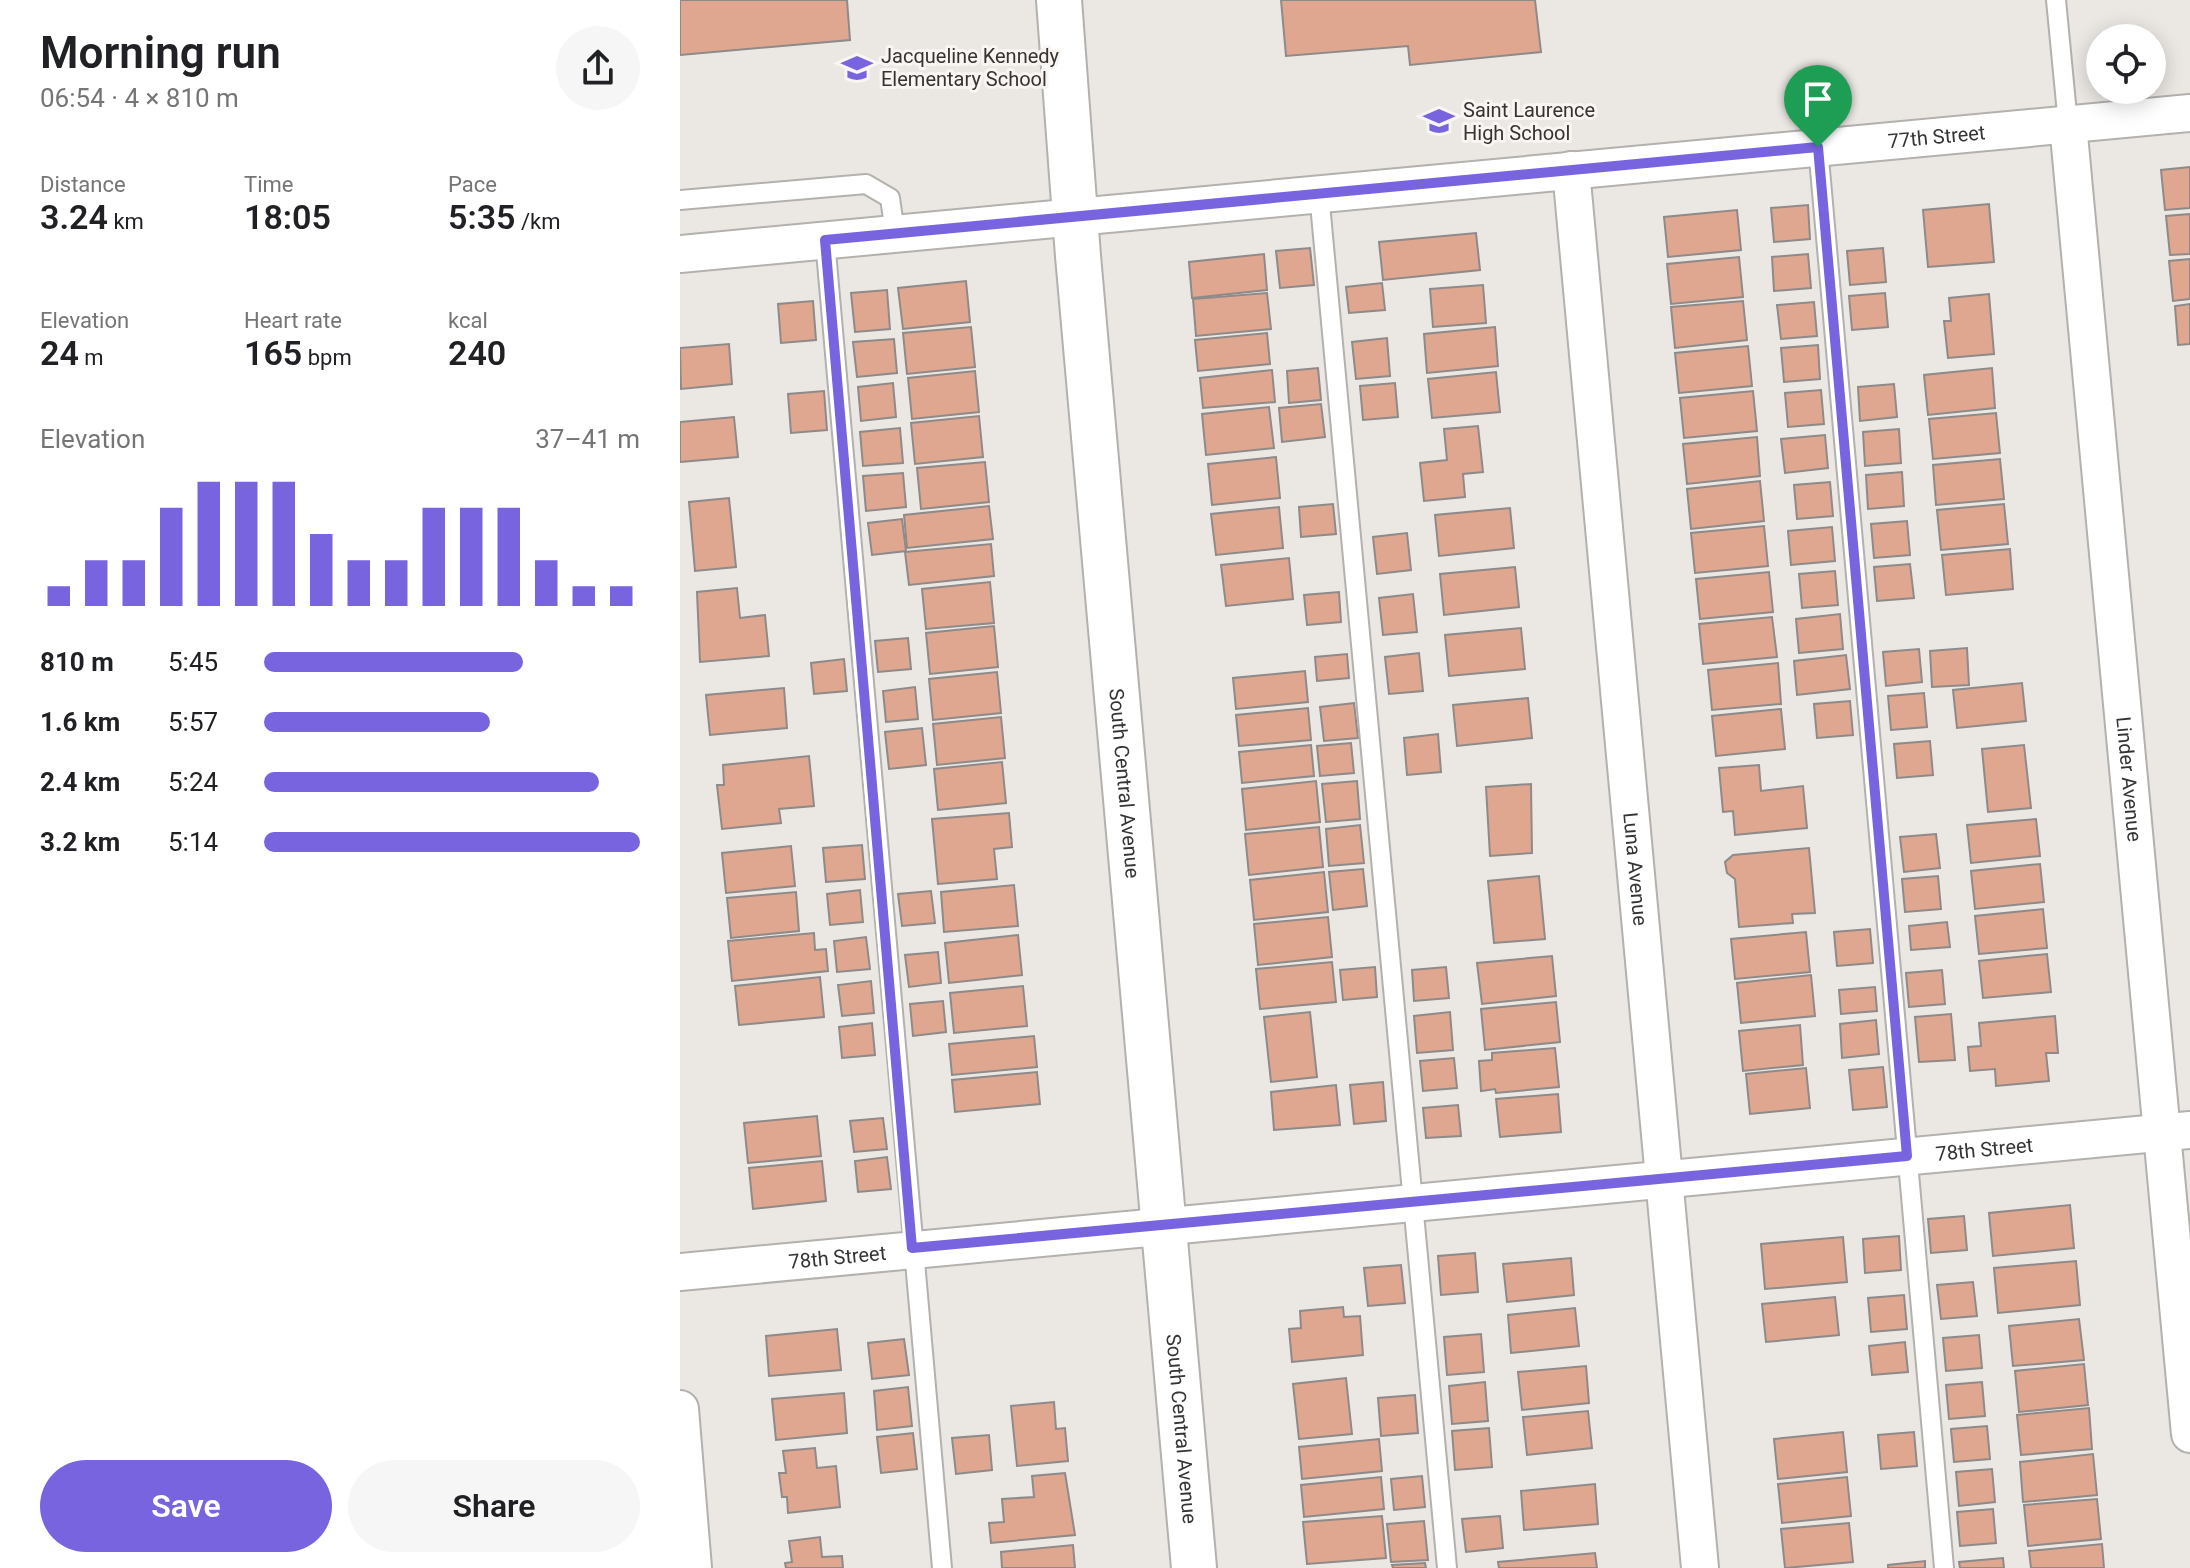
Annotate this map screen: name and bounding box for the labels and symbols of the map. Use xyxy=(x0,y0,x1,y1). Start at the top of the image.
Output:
place label: Jacqueline Kennedy Elementary School xyxy=(881,44,1060,91)
school or university icon: Jacqueline Kennedy Elementary School xyxy=(840,51,874,85)
pin xyxy=(1784,65,1852,147)
place label: Saint Laurence High School xyxy=(1463,98,1595,145)
school or university icon: Saint Laurence High School xyxy=(1422,104,1456,138)
street label: 77th Street xyxy=(1887,120,1986,153)
street label: South Central Avenue xyxy=(1104,687,1145,879)
street label: Linder Avenue xyxy=(2111,715,2147,843)
street label: Luna Avenue xyxy=(1618,811,1653,927)
street label: 78th Street xyxy=(1934,1133,2034,1166)
street label: 78th Street xyxy=(787,1241,887,1274)
street label: South Central Avenue xyxy=(1161,1333,1202,1525)

